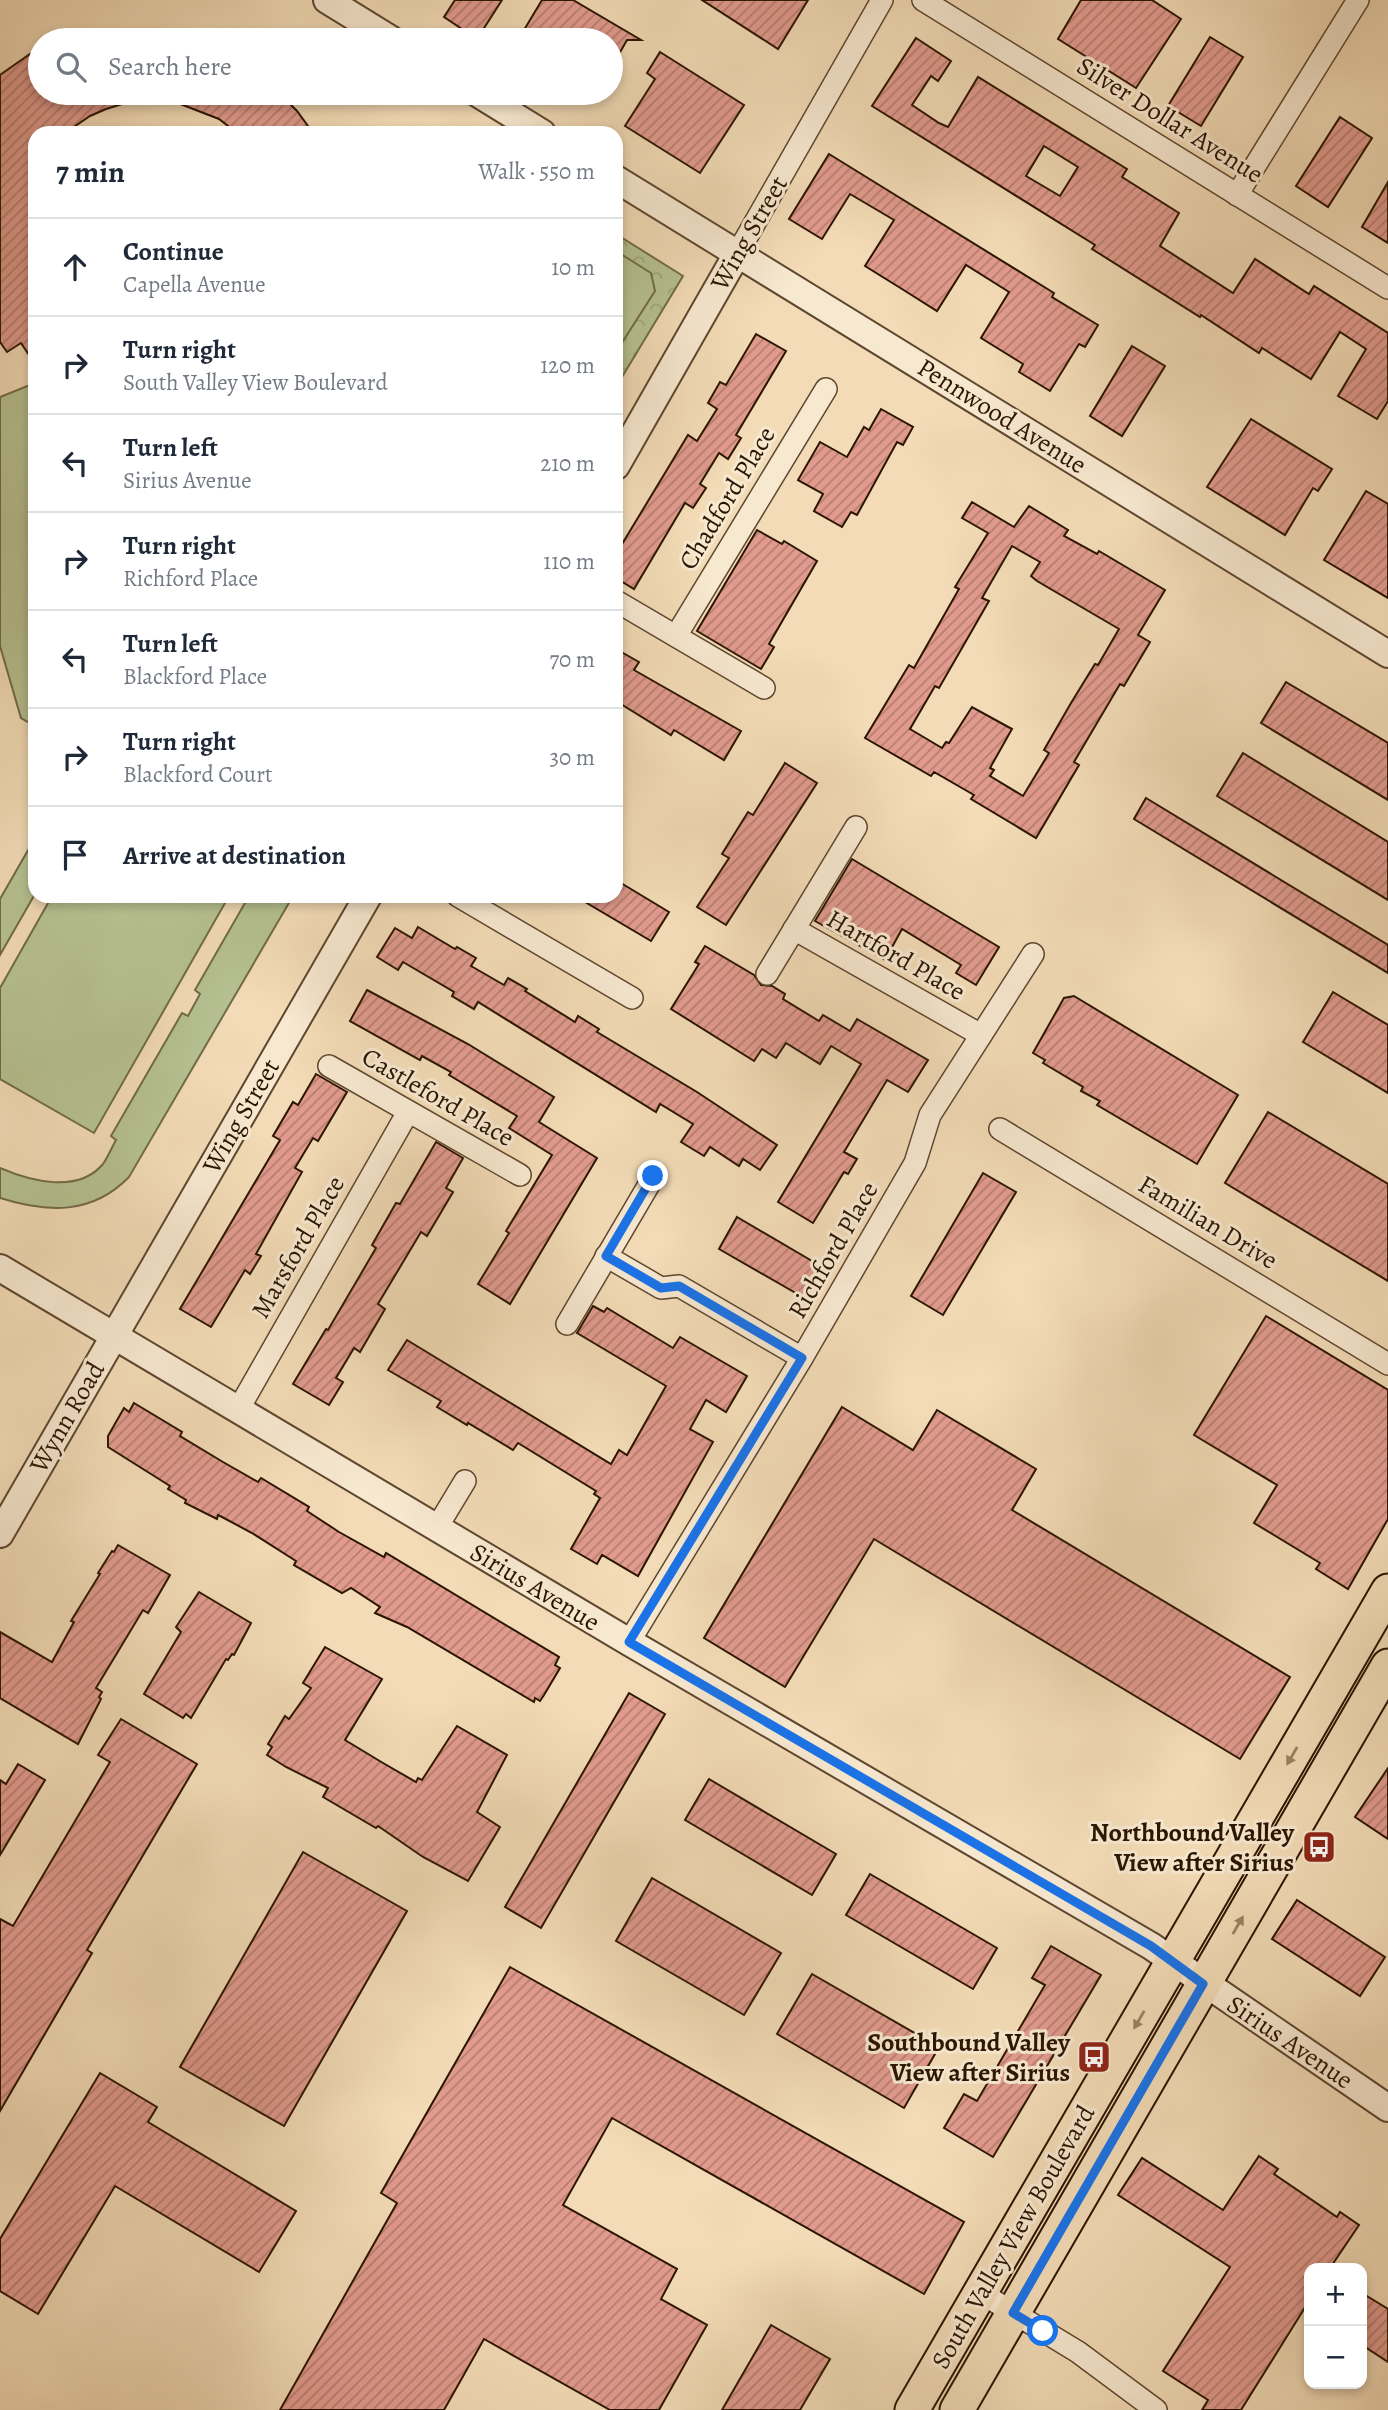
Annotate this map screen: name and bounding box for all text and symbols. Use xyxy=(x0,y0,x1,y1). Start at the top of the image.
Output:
search box xyxy=(28,28,623,105)
icon: search xyxy=(52,48,90,86)
text: Search here xyxy=(108,49,232,84)
street label: Silver Dollar Avenue xyxy=(1070,49,1270,191)
text: 7 min xyxy=(56,152,125,192)
text: Walk · 550 m xyxy=(478,156,595,187)
street label: Wing Street xyxy=(702,169,796,298)
text: Continue xyxy=(123,234,224,269)
icon: ahead xyxy=(56,248,94,286)
text: 10 m xyxy=(551,252,595,283)
text: Capella Avenue xyxy=(123,269,266,300)
text: Turn right xyxy=(123,332,236,367)
icon: right xyxy=(56,346,94,384)
text: 120 m xyxy=(540,350,595,381)
street label: Pennwood Avenue xyxy=(911,350,1093,482)
text: South Valley View Boulevard xyxy=(123,367,388,398)
street label: Chadford Place xyxy=(670,420,784,576)
text: Turn left xyxy=(123,430,218,465)
icon: left xyxy=(56,444,94,482)
text: 210 m xyxy=(540,448,595,479)
text: Sirius Avenue xyxy=(123,465,251,496)
text: Turn right xyxy=(123,528,236,563)
icon: right xyxy=(56,542,94,580)
text: 110 m xyxy=(543,546,595,577)
text: Richford Place xyxy=(123,563,258,594)
text: Turn left xyxy=(123,626,218,661)
icon: left xyxy=(56,640,94,678)
text: 70 m xyxy=(549,644,595,675)
text: Blackford Place xyxy=(123,661,267,692)
text: Turn right xyxy=(123,724,236,759)
icon: right xyxy=(56,738,94,776)
text: 30 m xyxy=(549,742,595,773)
text: Blackford Court xyxy=(123,759,273,790)
icon: arrive xyxy=(56,836,94,874)
text: Arrive at destination xyxy=(123,838,346,873)
street label: Hartford Place xyxy=(820,901,972,1009)
street label: Castleford Place xyxy=(355,1039,521,1155)
street label: Wing Street xyxy=(194,1052,288,1181)
route end xyxy=(637,1160,668,1191)
street label: Familian Drive xyxy=(1132,1167,1284,1277)
street label: Marsford Place xyxy=(243,1169,353,1325)
street label: Richford Place xyxy=(780,1175,886,1325)
street label: Wynn Road xyxy=(21,1355,113,1480)
street label: Sirius Avenue xyxy=(464,1535,606,1639)
one-way arrow xyxy=(1286,1746,1298,1766)
place label: Northbound Valley View after Sirius xyxy=(1090,1815,1295,1880)
bus stop icon: Northbound Valley View after Sirius xyxy=(1300,1828,1338,1866)
one-way arrow xyxy=(1232,1915,1244,1934)
street label: Sirius Avenue xyxy=(1220,1987,1360,2097)
one-way arrow xyxy=(1133,2010,1145,2029)
place label: Southbound Valley View after Sirius xyxy=(867,2025,1071,2090)
bus stop icon: Southbound Valley View after Sirius xyxy=(1075,2038,1113,2076)
street label: South Valley View Boulevard xyxy=(923,2099,1103,2375)
map controls xyxy=(1304,2263,1367,2389)
button: + xyxy=(1304,2263,1367,2326)
route start xyxy=(1027,2315,1058,2346)
button: − xyxy=(1304,2326,1367,2389)

